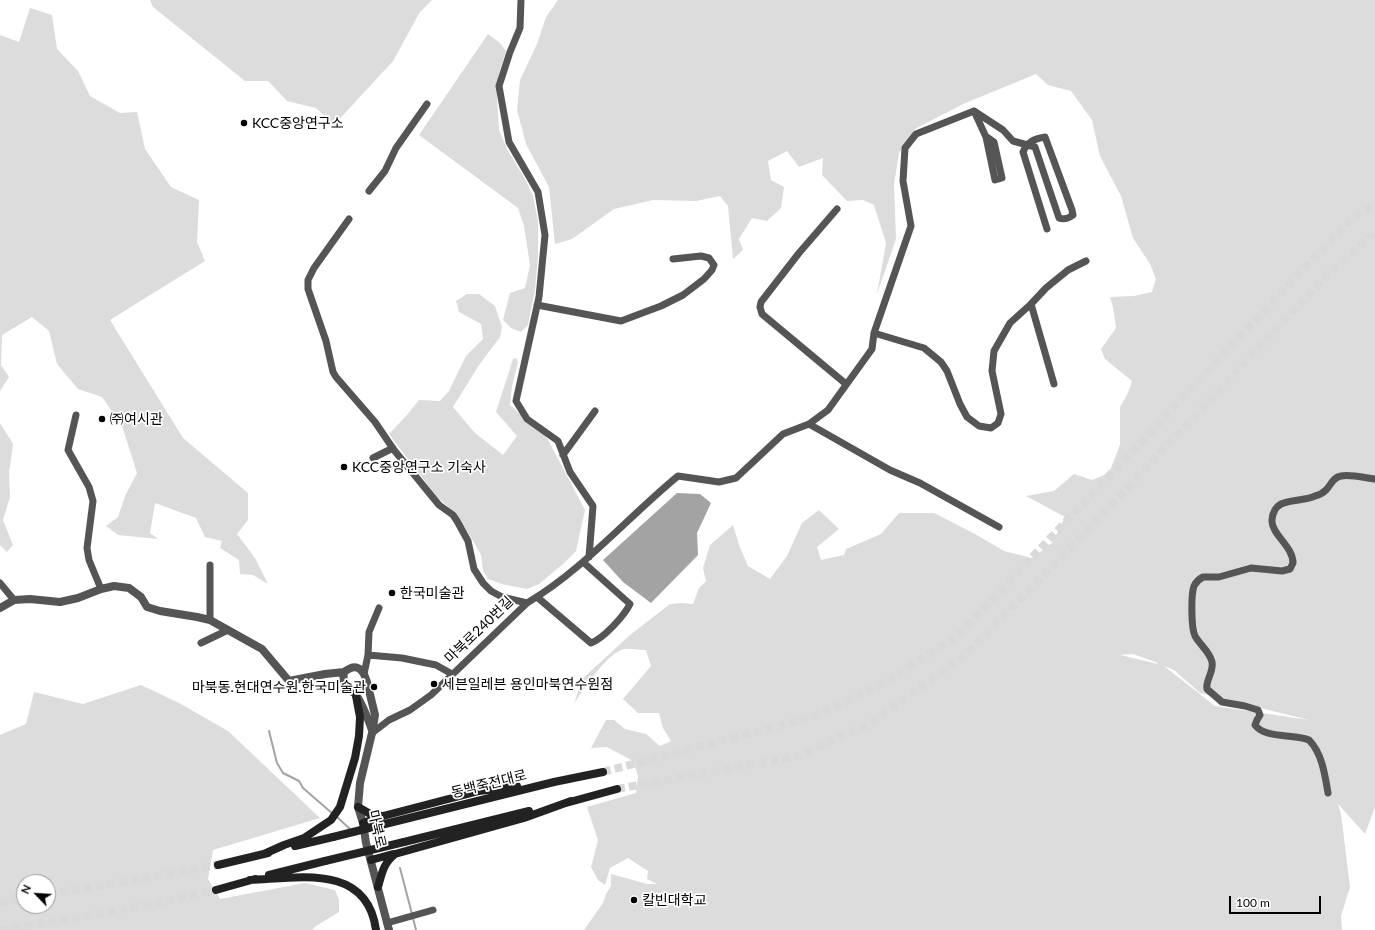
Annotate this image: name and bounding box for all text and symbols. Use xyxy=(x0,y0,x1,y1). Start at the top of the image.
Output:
place label: KCC중앙연구소 xyxy=(252,115,344,131)
marker: KCC중앙연구소 xyxy=(239,118,249,128)
place label: ㈜여시관 xyxy=(110,411,163,427)
marker: ㈜여시관 xyxy=(97,414,107,424)
place label: KCC중앙연구소 기숙사 xyxy=(352,459,486,475)
marker: KCC중앙연구소 기숙사 xyxy=(339,462,349,472)
place label: 한국미술관 xyxy=(400,585,464,601)
marker: 한국미술관 xyxy=(387,588,397,598)
street label: 마북로240번길 xyxy=(441,593,517,667)
place label: 세븐일레븐 용인마북연수원점 xyxy=(442,676,613,692)
place label: 마북동.현대연수원.한국미술관 xyxy=(192,679,366,695)
marker: 세븐일레븐 용인마북연수원점 xyxy=(429,679,439,689)
marker: 마북동.현대연수원.한국미술관 xyxy=(369,682,379,692)
street label: 동백죽전대로 xyxy=(449,767,529,801)
street label: 마북로 xyxy=(364,808,390,850)
north arrow xyxy=(16,874,56,914)
text: N xyxy=(18,883,33,896)
scale bar xyxy=(1231,888,1323,914)
place label: 칼빈대학교 xyxy=(642,892,706,908)
marker: 칼빈대학교 xyxy=(629,895,639,905)
text: 100 m xyxy=(1236,895,1270,910)

